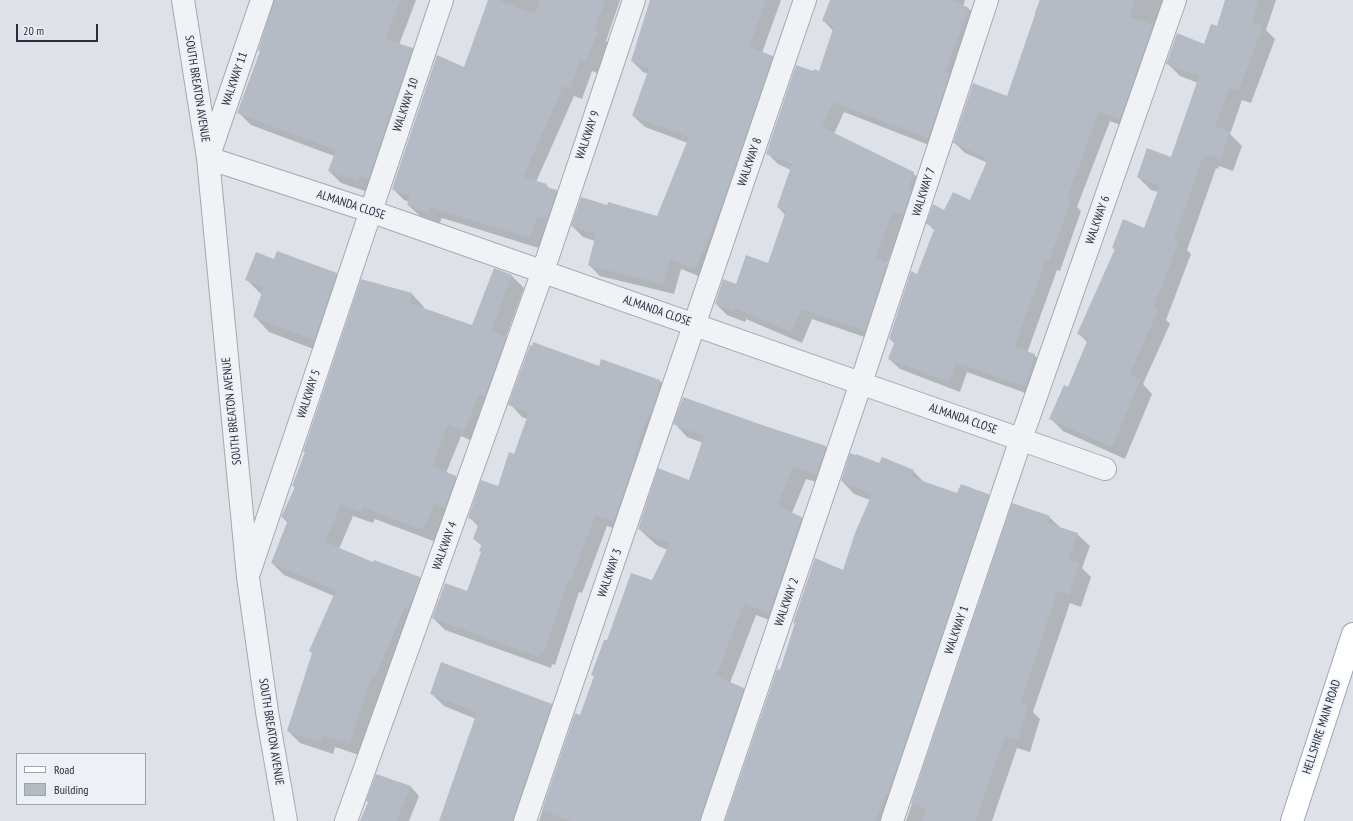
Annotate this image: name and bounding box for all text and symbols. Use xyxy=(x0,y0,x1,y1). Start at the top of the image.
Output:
scale bar xyxy=(18,16,100,42)
text: 20 m xyxy=(23,23,44,38)
street label: SOUTH BREATON AVENUE xyxy=(181,34,213,144)
street label: WALKWAY 11 xyxy=(219,50,251,108)
street label: WALKWAY 10 xyxy=(390,76,422,134)
street label: WALKWAY 9 xyxy=(573,109,603,161)
street label: WALKWAY 8 xyxy=(735,136,765,188)
street label: WALKWAY 7 xyxy=(909,166,939,218)
street label: ALMANDA CLOSE xyxy=(315,187,387,223)
street label: WALKWAY 6 xyxy=(1083,194,1113,246)
street label: ALMANDA CLOSE xyxy=(621,293,693,329)
street label: SOUTH BREATON AVENUE xyxy=(219,356,245,466)
street label: WALKWAY 5 xyxy=(294,368,324,420)
street label: ALMANDA CLOSE xyxy=(927,401,999,437)
street label: WALKWAY 4 xyxy=(430,520,460,572)
street label: WALKWAY 3 xyxy=(595,547,625,599)
street label: WALKWAY 2 xyxy=(772,576,802,628)
street label: WALKWAY 1 xyxy=(942,604,972,656)
street label: SOUTH BREATON AVENUE xyxy=(255,677,287,787)
street label: HELLSHIRE MAIN ROAD xyxy=(1300,678,1344,776)
legend xyxy=(16,753,146,805)
text: Road xyxy=(54,762,74,777)
text: Building xyxy=(54,782,89,797)

